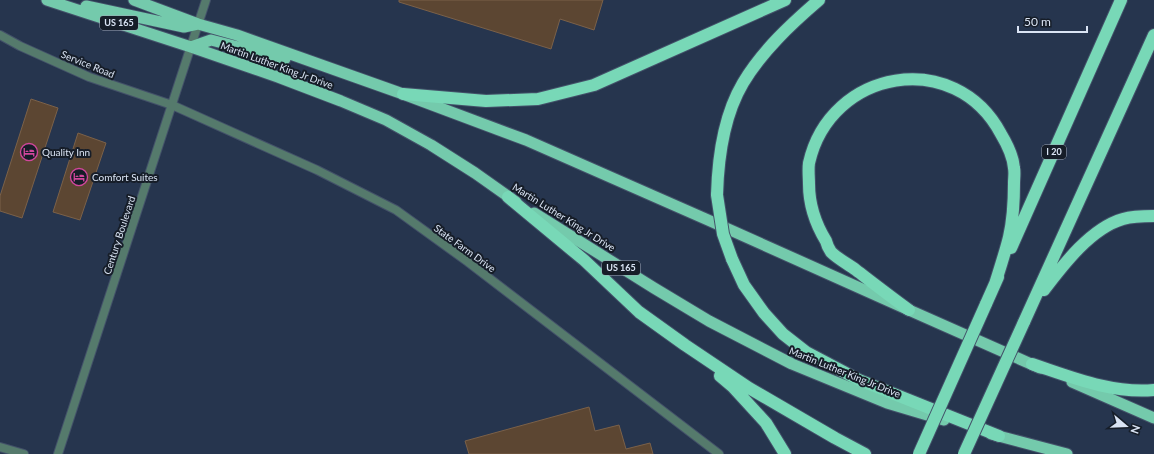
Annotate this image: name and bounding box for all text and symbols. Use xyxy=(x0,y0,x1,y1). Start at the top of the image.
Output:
scale bar xyxy=(1018,8,1087,34)
text: 50 m xyxy=(1024,14,1051,29)
road number: US 165 xyxy=(100,16,138,30)
street label: Martin Luther King Jr Drive xyxy=(219,39,335,91)
street label: Service Road xyxy=(60,48,116,80)
hotel icon: Quality Inn xyxy=(19,142,39,162)
road number: I 20 xyxy=(1042,145,1066,159)
place label: Quality Inn xyxy=(42,146,90,158)
hotel icon: Comfort Suites xyxy=(69,167,89,187)
place label: Comfort Suites xyxy=(92,171,158,183)
street label: Martin Luther King Jr Drive xyxy=(510,180,618,254)
street label: Century Boulevard xyxy=(101,194,137,276)
street label: State Farm Drive xyxy=(432,222,498,274)
road number: US 165 xyxy=(602,261,640,275)
street label: Martin Luther King Jr Drive xyxy=(788,344,902,400)
north arrow xyxy=(1106,406,1146,446)
text: N xyxy=(1128,423,1143,436)

